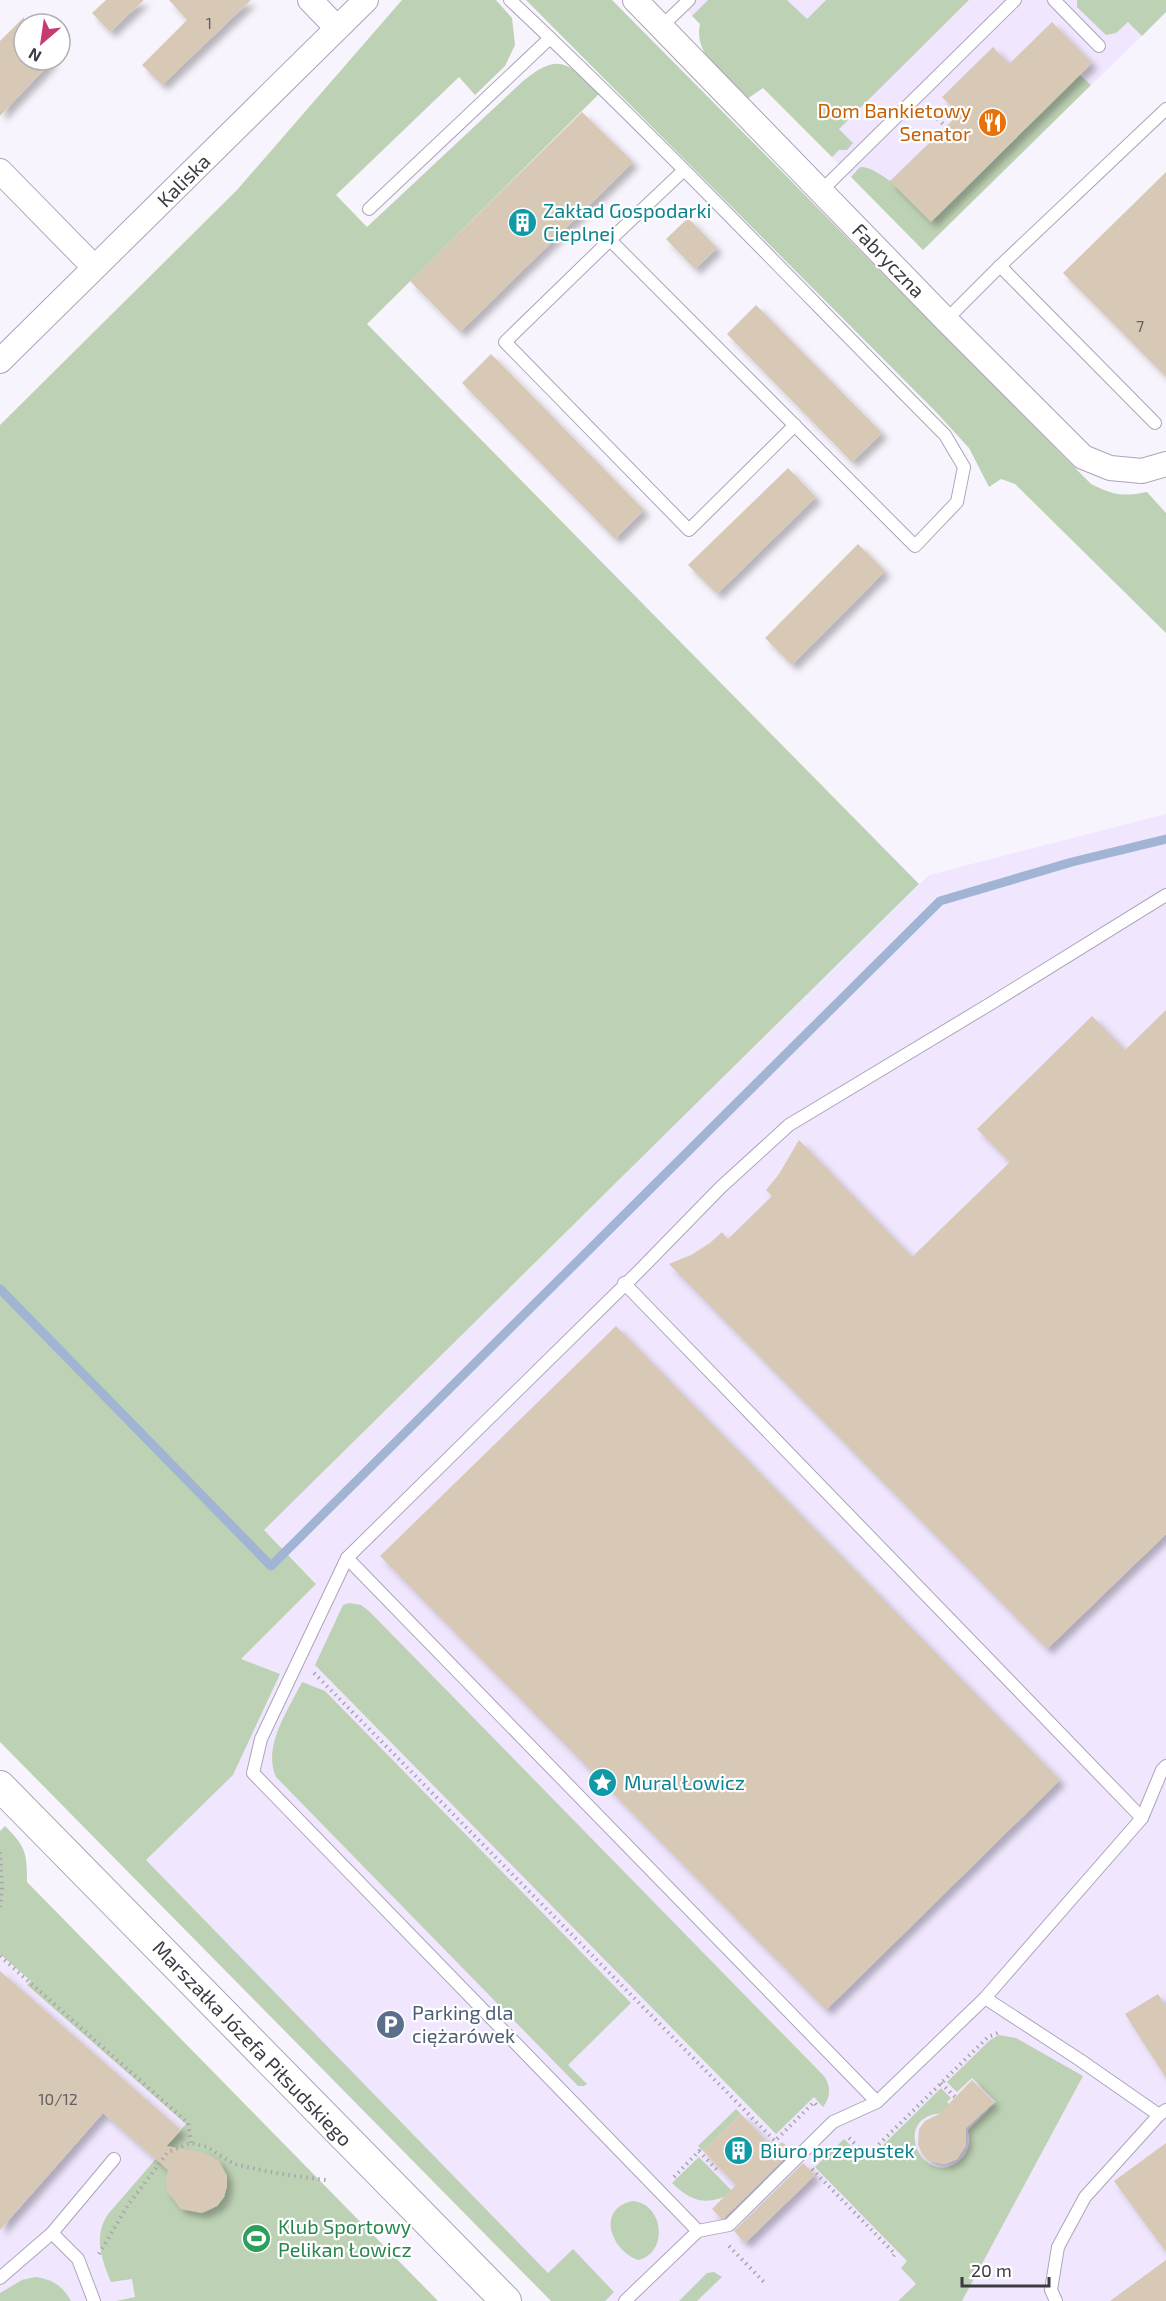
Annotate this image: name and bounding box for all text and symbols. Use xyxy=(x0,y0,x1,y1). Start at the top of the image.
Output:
north arrow xyxy=(12,12,72,72)
house number: 1 xyxy=(206,13,212,32)
text: N xyxy=(25,44,44,67)
place label: Dom Bankietowy Senator xyxy=(818,98,971,145)
restaurant icon: Dom Bankietowy Senator xyxy=(976,106,1008,138)
street label: Kaliska xyxy=(152,149,214,211)
place label: Zakład Gospodarki Cieplnej xyxy=(543,198,712,245)
building icon: Zakład Gospodarki Cieplnej xyxy=(506,206,538,238)
street label: Fabryczna xyxy=(848,218,930,302)
house number: 7 xyxy=(1136,316,1144,335)
place icon: Mural Łowicz xyxy=(587,1766,619,1798)
place label: Mural Łowicz xyxy=(624,1770,745,1794)
street label: Marszałka Józefa Piłsudskiego xyxy=(148,1935,358,2151)
place label: Parking dla ciężarówek xyxy=(412,2000,515,2047)
parking icon: Parking dla ciężarówek xyxy=(375,2008,407,2040)
house number: 10/12 xyxy=(38,2089,78,2108)
building icon: Biuro przepustek xyxy=(723,2134,755,2166)
place label: Biuro przepustek xyxy=(760,2138,915,2162)
place label: Klub Sportowy Pelikan Łowicz xyxy=(278,2214,412,2261)
sports icon: Klub Sportowy Pelikan Łowicz xyxy=(241,2222,273,2254)
scale bar xyxy=(962,2250,1049,2288)
text: 20 m xyxy=(971,2259,1012,2281)

